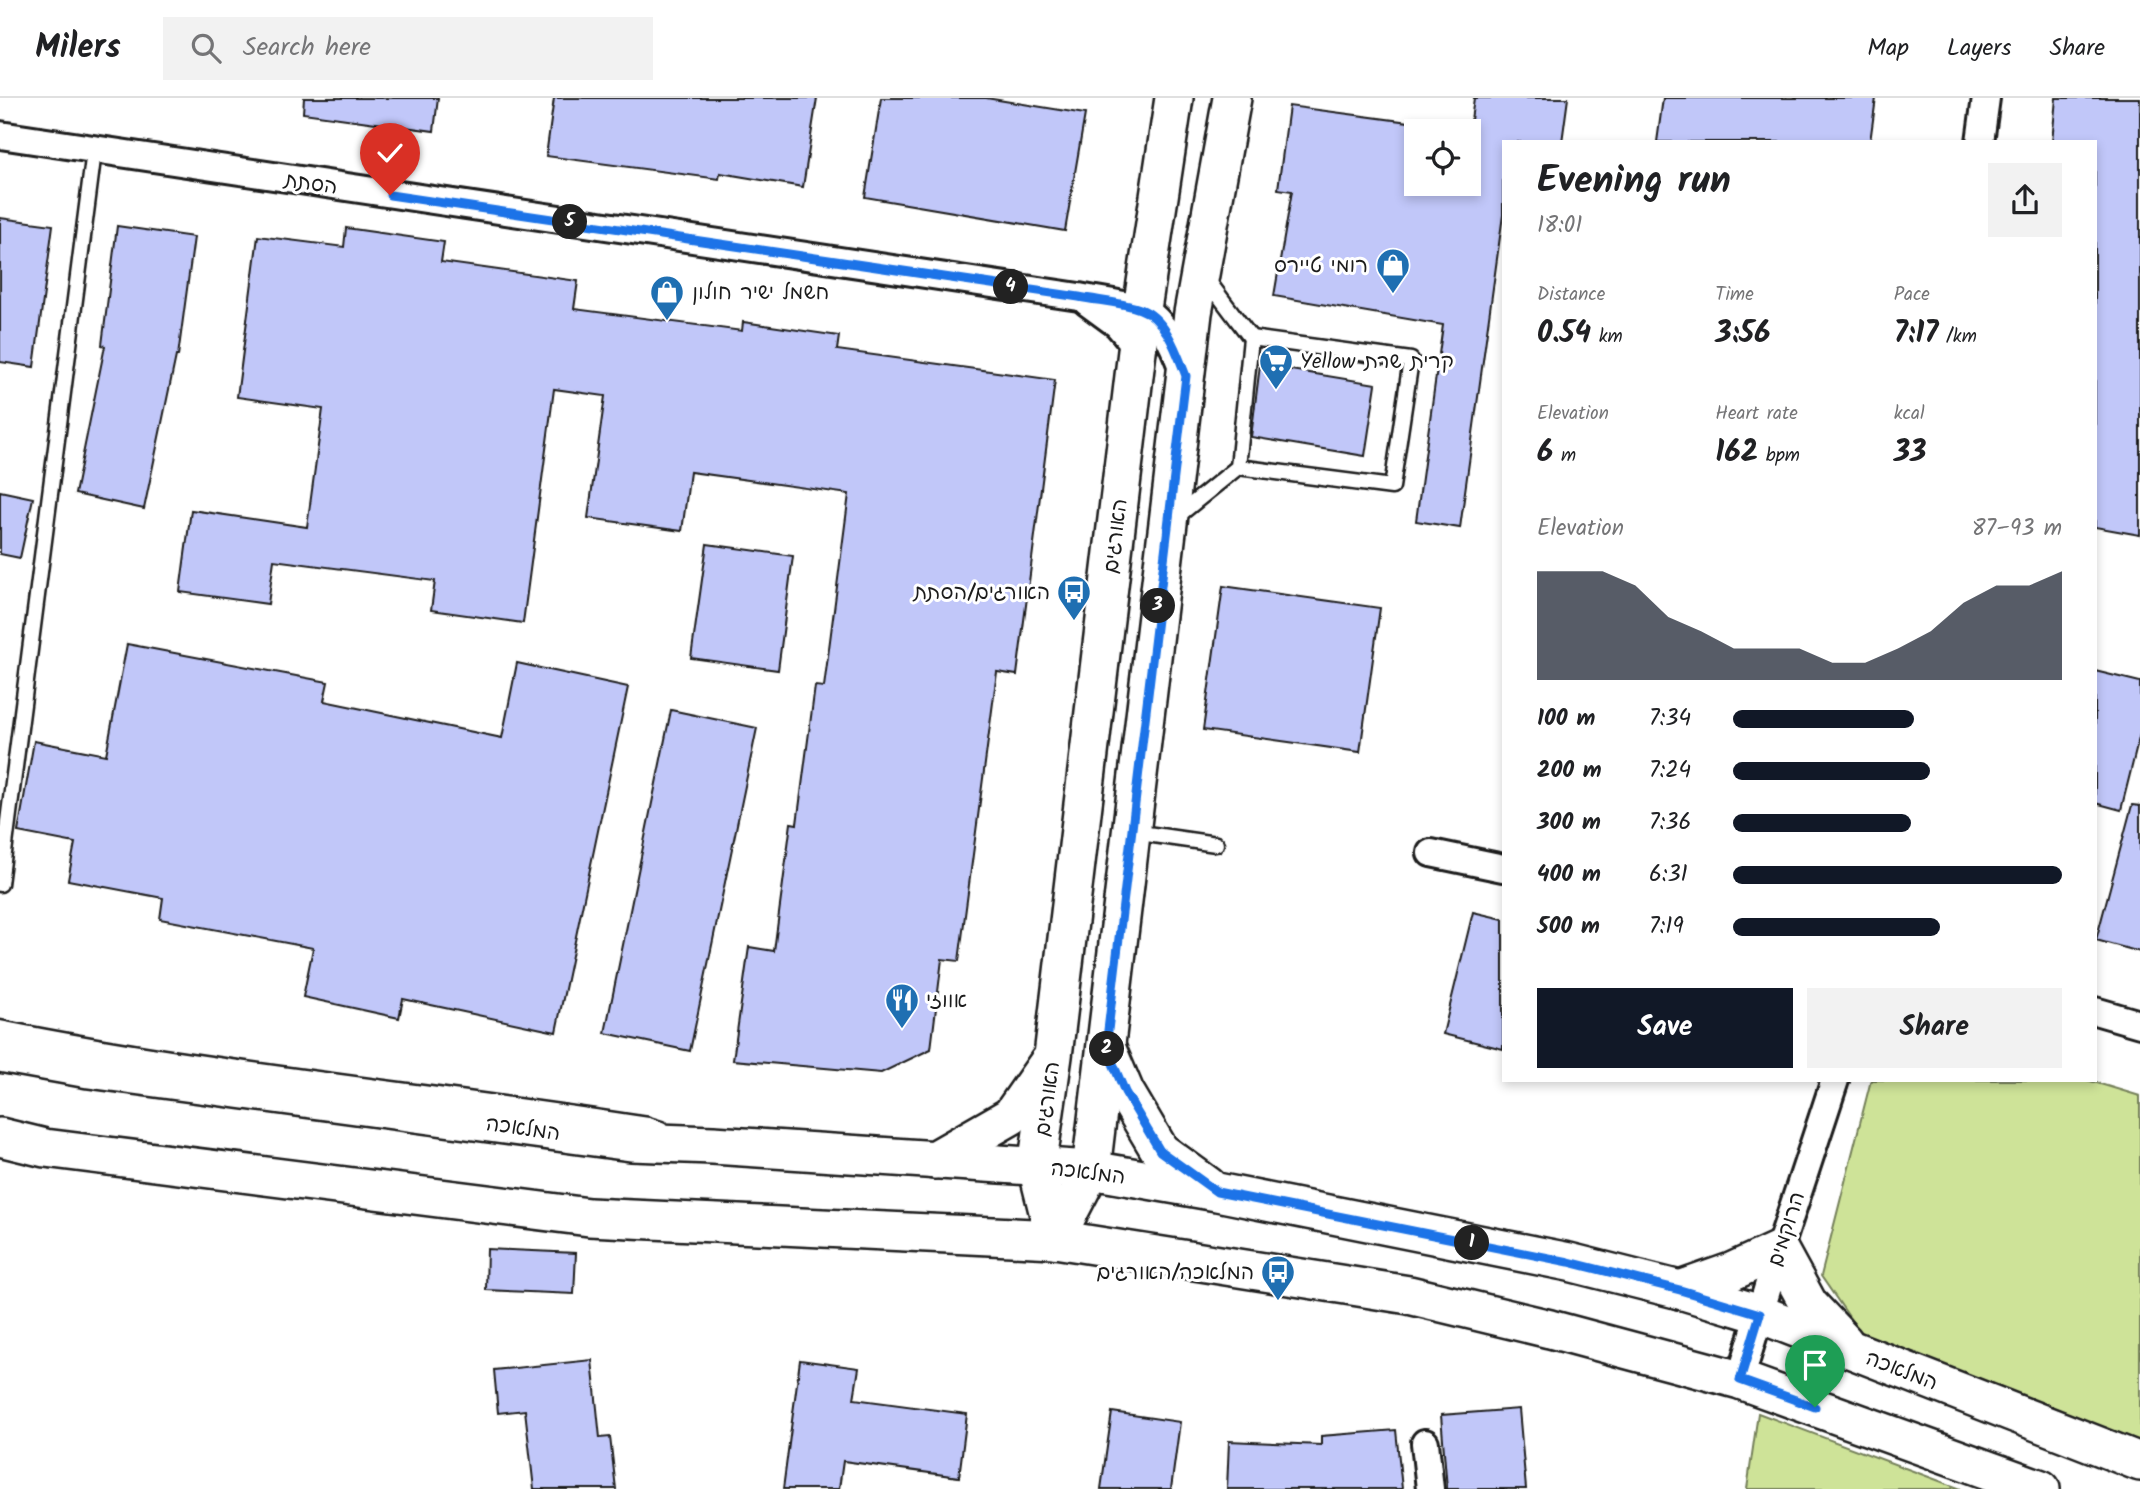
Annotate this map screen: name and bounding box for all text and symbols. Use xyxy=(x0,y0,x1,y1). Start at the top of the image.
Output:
search box xyxy=(163,17,653,80)
text: Milers xyxy=(35,22,121,75)
text: Search here xyxy=(243,27,371,69)
icon: search xyxy=(187,29,225,67)
text: Map xyxy=(1867,29,1909,68)
text: Layers xyxy=(1947,29,2011,68)
text: Share xyxy=(2049,29,2105,68)
map controls xyxy=(1404,119,1481,196)
button: locate xyxy=(1404,119,1481,196)
pin xyxy=(360,123,420,195)
icon: check xyxy=(371,134,409,172)
text: Evening run xyxy=(1537,152,1731,212)
button: share xyxy=(1988,163,2062,237)
street label: הסתת xyxy=(280,164,340,205)
pin: 5 xyxy=(552,204,588,240)
text: 5 xyxy=(565,206,574,236)
text: 18:01 xyxy=(1537,208,1582,244)
shop icon: רומי טיירס xyxy=(1374,246,1412,295)
place label: רומי טיירס xyxy=(1274,250,1368,283)
pin: 4 xyxy=(993,270,1028,304)
text: 4 xyxy=(1005,271,1016,301)
shop icon: חשמל ישיר חולון xyxy=(648,273,686,322)
place label: חשמל ישיר חולון xyxy=(692,277,829,310)
text: Distance xyxy=(1537,280,1605,310)
text: Time xyxy=(1715,280,1754,310)
text: Pace xyxy=(1894,280,1930,310)
text: 0.54 xyxy=(1537,310,1591,358)
text: 3:56 xyxy=(1715,310,1771,358)
text: 7:17 xyxy=(1894,310,1938,358)
text: km xyxy=(1591,322,1623,352)
text: /km xyxy=(1938,322,1977,352)
supermarket icon: Yellow קרית שרת xyxy=(1257,342,1295,391)
place label: Yellow קרית שרת xyxy=(1300,346,1454,379)
text: Elevation xyxy=(1537,399,1609,429)
text: Heart rate xyxy=(1715,399,1798,429)
text: kcal xyxy=(1894,399,1925,429)
text: 6 xyxy=(1537,429,1553,477)
text: 162 xyxy=(1715,429,1758,477)
text: 33 xyxy=(1894,429,1926,477)
text: m xyxy=(1553,441,1576,471)
text: bpm xyxy=(1758,441,1800,471)
street label: האורגים xyxy=(1096,497,1137,576)
text: Elevation xyxy=(1537,511,1624,547)
text: 87–93 m xyxy=(1972,511,2062,547)
bus stop icon: האורגים/הסתת xyxy=(1055,573,1093,622)
place label: האורגים/הסתת xyxy=(911,577,1050,610)
pin: 3 xyxy=(1140,588,1176,624)
text: 3 xyxy=(1152,590,1163,620)
text: 100 m xyxy=(1537,701,1595,737)
text: 7:34 xyxy=(1649,701,1691,737)
text: 200 m xyxy=(1537,753,1602,789)
text: 7:24 xyxy=(1649,753,1691,789)
text: 300 m xyxy=(1537,805,1601,841)
text: 7:36 xyxy=(1649,805,1691,841)
text: 400 m xyxy=(1537,857,1601,893)
text: 6:31 xyxy=(1649,857,1688,893)
text: 500 m xyxy=(1537,909,1600,945)
text: 7:19 xyxy=(1649,909,1684,945)
restaurant icon: אווזי xyxy=(883,981,921,1030)
place label: אווזי xyxy=(926,985,967,1018)
button: Save xyxy=(1537,988,1793,1068)
button: Share xyxy=(1807,988,2062,1068)
pin: 2 xyxy=(1090,1032,1124,1066)
text: 2 xyxy=(1101,1033,1112,1063)
street label: האורגים xyxy=(1027,1060,1070,1139)
street label: המלאכה xyxy=(483,1108,562,1151)
street label: המלאכה xyxy=(1049,1153,1127,1194)
street label: הרוקמים xyxy=(1760,1188,1815,1271)
pin: 1 xyxy=(1454,1226,1490,1260)
text: 1 xyxy=(1469,1227,1474,1257)
bus stop icon: המלאכה/האורגים xyxy=(1259,1253,1297,1302)
place label: המלאכה/האורגים xyxy=(1096,1257,1254,1290)
pin xyxy=(1785,1335,1845,1407)
street label: המלאכה xyxy=(1861,1343,1942,1400)
icon: arrive xyxy=(1796,1346,1834,1384)

